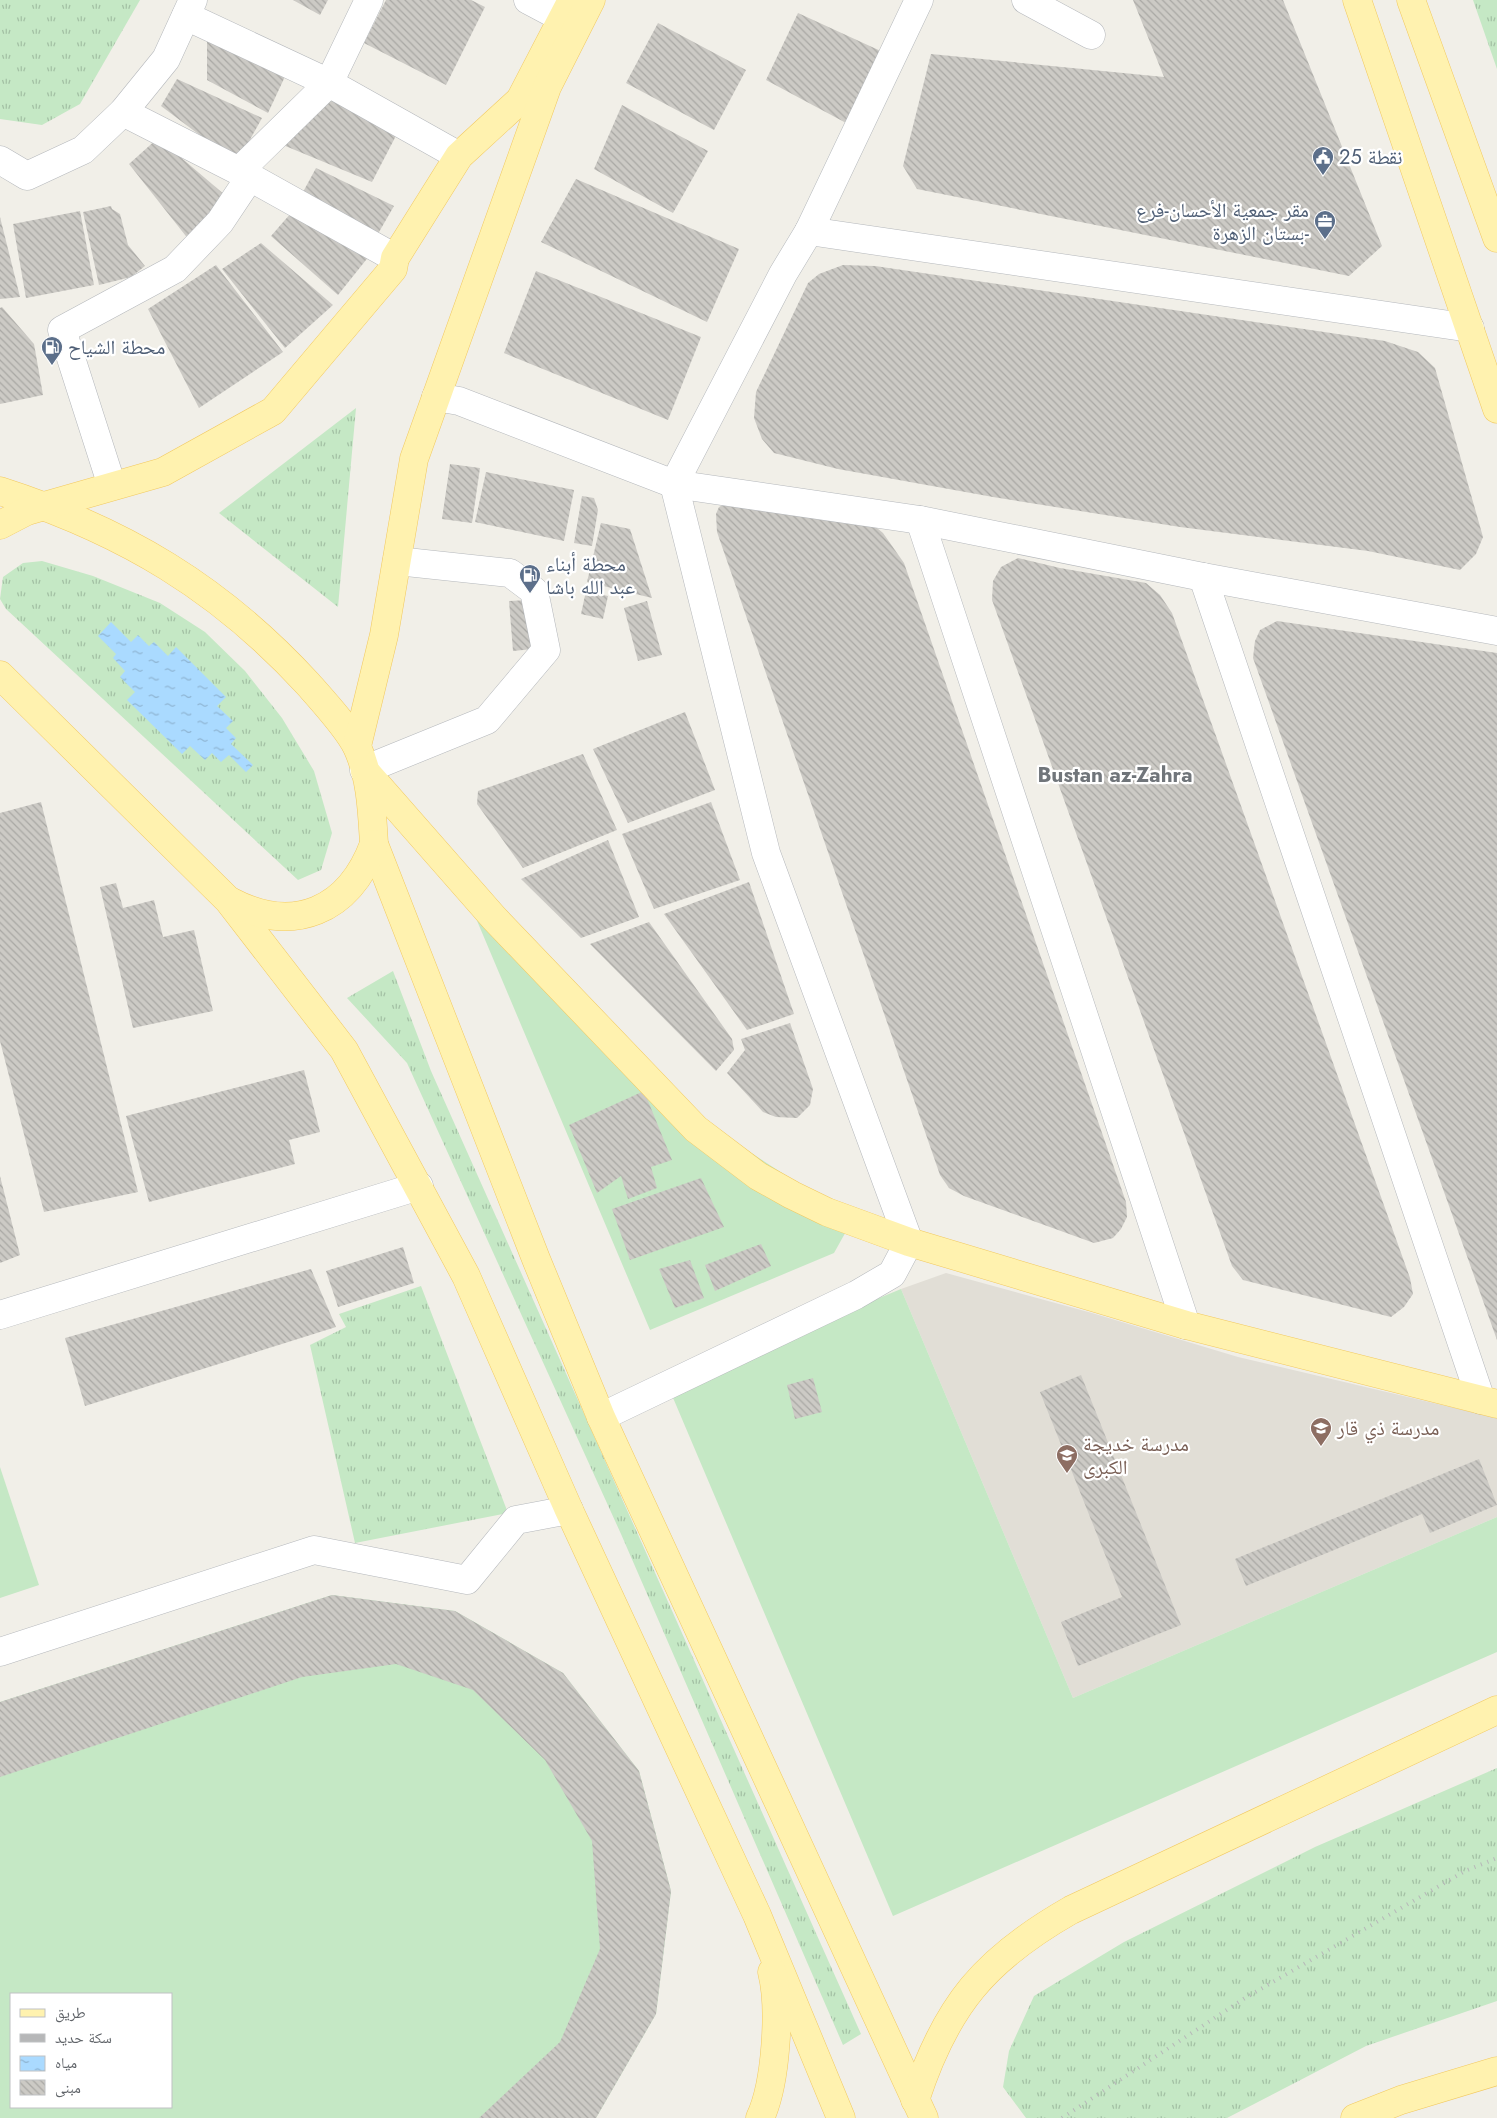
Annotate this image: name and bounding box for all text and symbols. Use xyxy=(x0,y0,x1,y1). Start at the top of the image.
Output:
place label: نقطة 25 xyxy=(1339,143,1403,172)
public building icon: نقطة 25 xyxy=(1311,145,1335,176)
place label: مقر جمعية الأحسان-فرع بستان الزهرة- xyxy=(1136,196,1310,248)
office icon: مقر جمعية الأحسان-فرع بستان الزهرة- xyxy=(1313,209,1337,240)
place label: محطة الشياح xyxy=(68,333,165,362)
fuel station icon: محطة الشياح xyxy=(40,335,64,366)
place label: محطة أبناء عبد الله باشا xyxy=(546,550,635,602)
fuel station icon: محطة أبناء عبد الله باشا xyxy=(518,563,542,594)
district label: Bustan az-Zahra xyxy=(1037,760,1193,790)
place label: مدرسة ذي قار xyxy=(1336,1414,1439,1444)
school or university icon: مدرسة ذي قار xyxy=(1309,1416,1333,1447)
place label: مدرسة خديجة الكبرى xyxy=(1083,1430,1189,1482)
school or university icon: مدرسة خديجة الكبرى xyxy=(1055,1443,1079,1474)
legend xyxy=(10,1993,172,2108)
text: طريق xyxy=(55,2002,86,2024)
text: سكة حديد xyxy=(55,2027,112,2049)
text: مياه xyxy=(55,2052,77,2074)
text: مبنى xyxy=(55,2077,81,2099)

